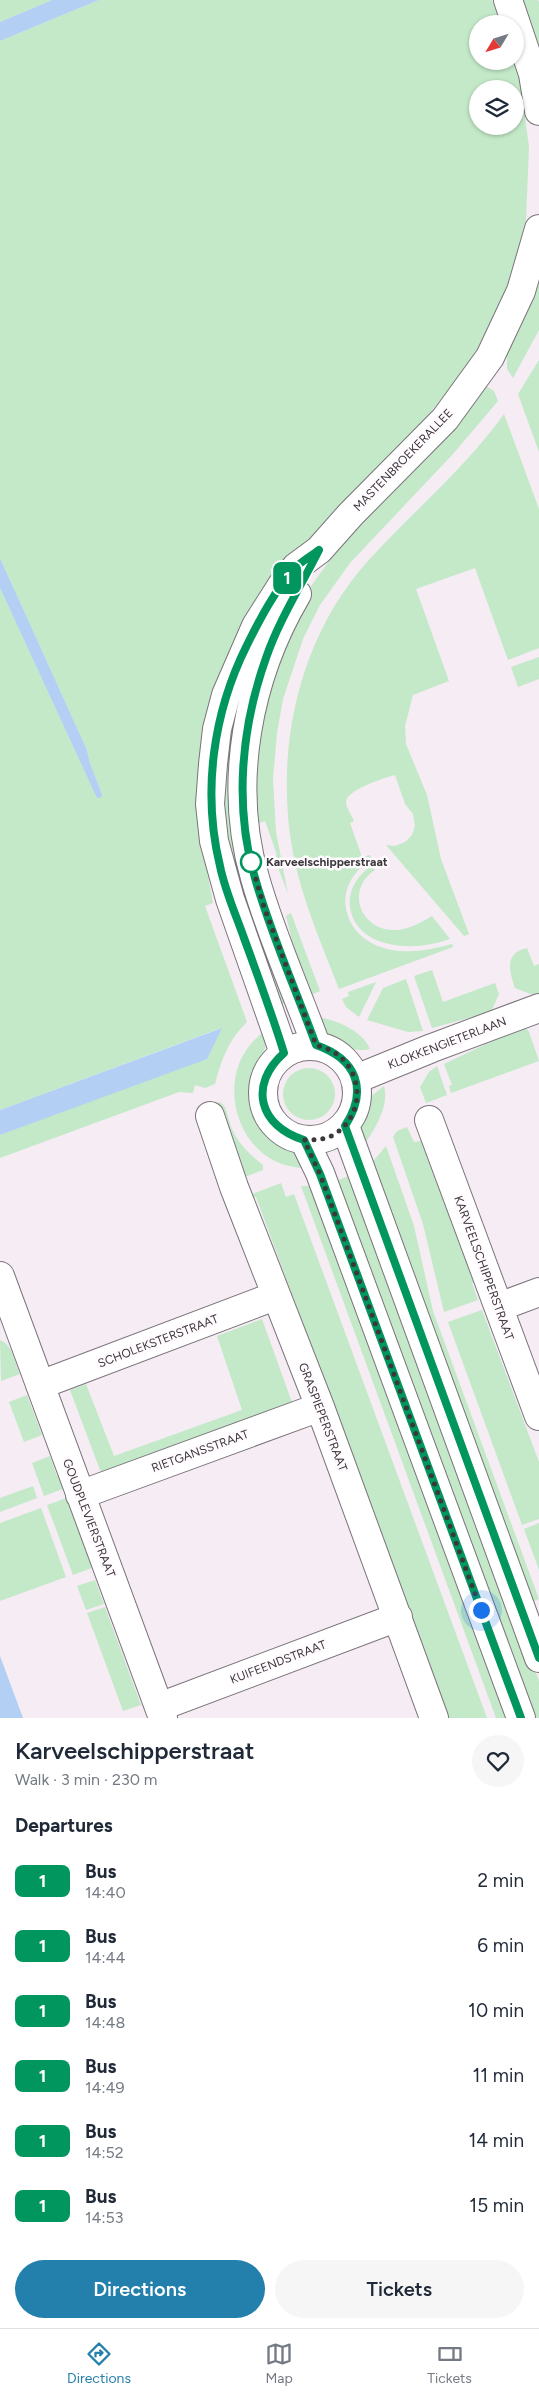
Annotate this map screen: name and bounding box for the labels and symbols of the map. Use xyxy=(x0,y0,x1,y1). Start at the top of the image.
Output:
north arrow xyxy=(469,15,524,70)
street label: MASTENBROEKERALLEE xyxy=(350,406,456,514)
line badge: 1 xyxy=(271,562,303,594)
marker: Karveelschipperstraat xyxy=(240,851,262,873)
place label: Karveelschipperstraat xyxy=(266,855,388,869)
street label: KLOKKENGIETERLAAN xyxy=(386,1014,508,1072)
street label: KARVEELSCHIPPERSTRAAT xyxy=(451,1194,517,1343)
street label: SCHOLEKSTERSTRAAT xyxy=(96,1311,221,1370)
street label: GRASPIEPERSTRAAT xyxy=(296,1361,350,1474)
street label: RIETGANSSTRAAT xyxy=(149,1427,251,1475)
street label: GOUDPLEVIERSTRAAT xyxy=(60,1457,118,1580)
your location xyxy=(469,1598,494,1623)
street label: KUIFEENDSTRAAT xyxy=(228,1637,328,1687)

